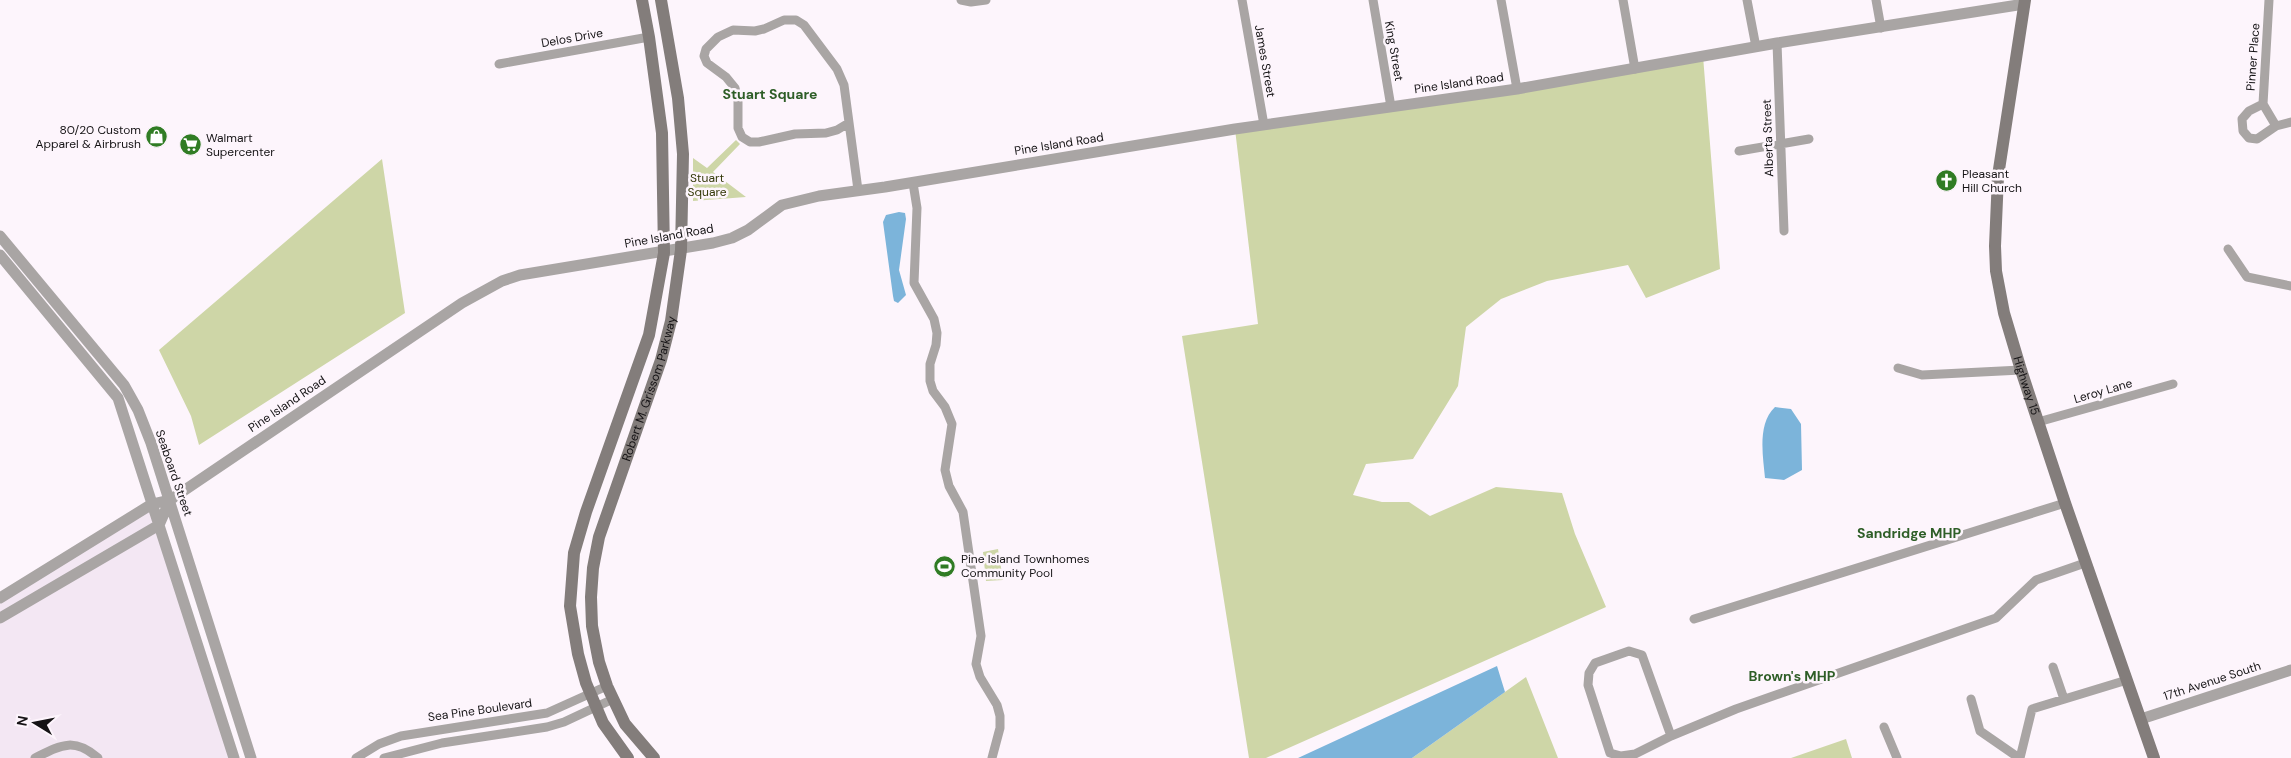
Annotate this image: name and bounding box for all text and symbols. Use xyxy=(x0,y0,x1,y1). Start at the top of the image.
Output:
street label: King Street xyxy=(1381,20,1407,83)
street label: Pinner Place xyxy=(2243,22,2263,91)
street label: James Street xyxy=(1251,24,1279,99)
street label: Delos Drive xyxy=(540,25,604,51)
street label: Pine Island Road xyxy=(1413,69,1505,97)
district label: Stuart Square xyxy=(723,85,817,103)
street label: Alberta Street xyxy=(1759,99,1777,177)
place label: 80/20 Custom Apparel & Airbrush xyxy=(36,122,141,152)
shop icon: 80/20 Custom Apparel & Airbrush xyxy=(145,125,169,149)
street label: Pine Island Road xyxy=(1013,129,1105,159)
place label: Walmart Supercenter xyxy=(206,130,275,160)
supermarket icon: Walmart Supercenter xyxy=(178,133,202,157)
place label: Pleasant Hill Church xyxy=(1962,166,2022,196)
church icon: Pleasant Hill Church xyxy=(1934,169,1958,193)
park label: Stuart Square xyxy=(688,170,727,200)
street label: Pine Island Road xyxy=(623,220,715,252)
street label: Robert M. Grissom Parkway xyxy=(618,315,680,463)
street label: Highway 15 xyxy=(2009,354,2043,417)
street label: Pine Island Road xyxy=(245,372,329,436)
street label: Leroy Lane xyxy=(2072,375,2134,407)
street label: Seaboard Street xyxy=(152,428,196,519)
district label: Sandridge MHP xyxy=(1857,524,1961,542)
place label: Pine Island Townhomes Community Pool xyxy=(961,551,1090,581)
sports icon: Pine Island Townhomes Community Pool xyxy=(933,554,957,578)
street label: 17th Avenue South xyxy=(2161,658,2263,704)
district label: Brown's MHP xyxy=(1749,667,1836,685)
street label: Sea Pine Boulevard xyxy=(427,695,533,725)
north arrow xyxy=(10,698,60,748)
text: N xyxy=(12,714,32,727)

